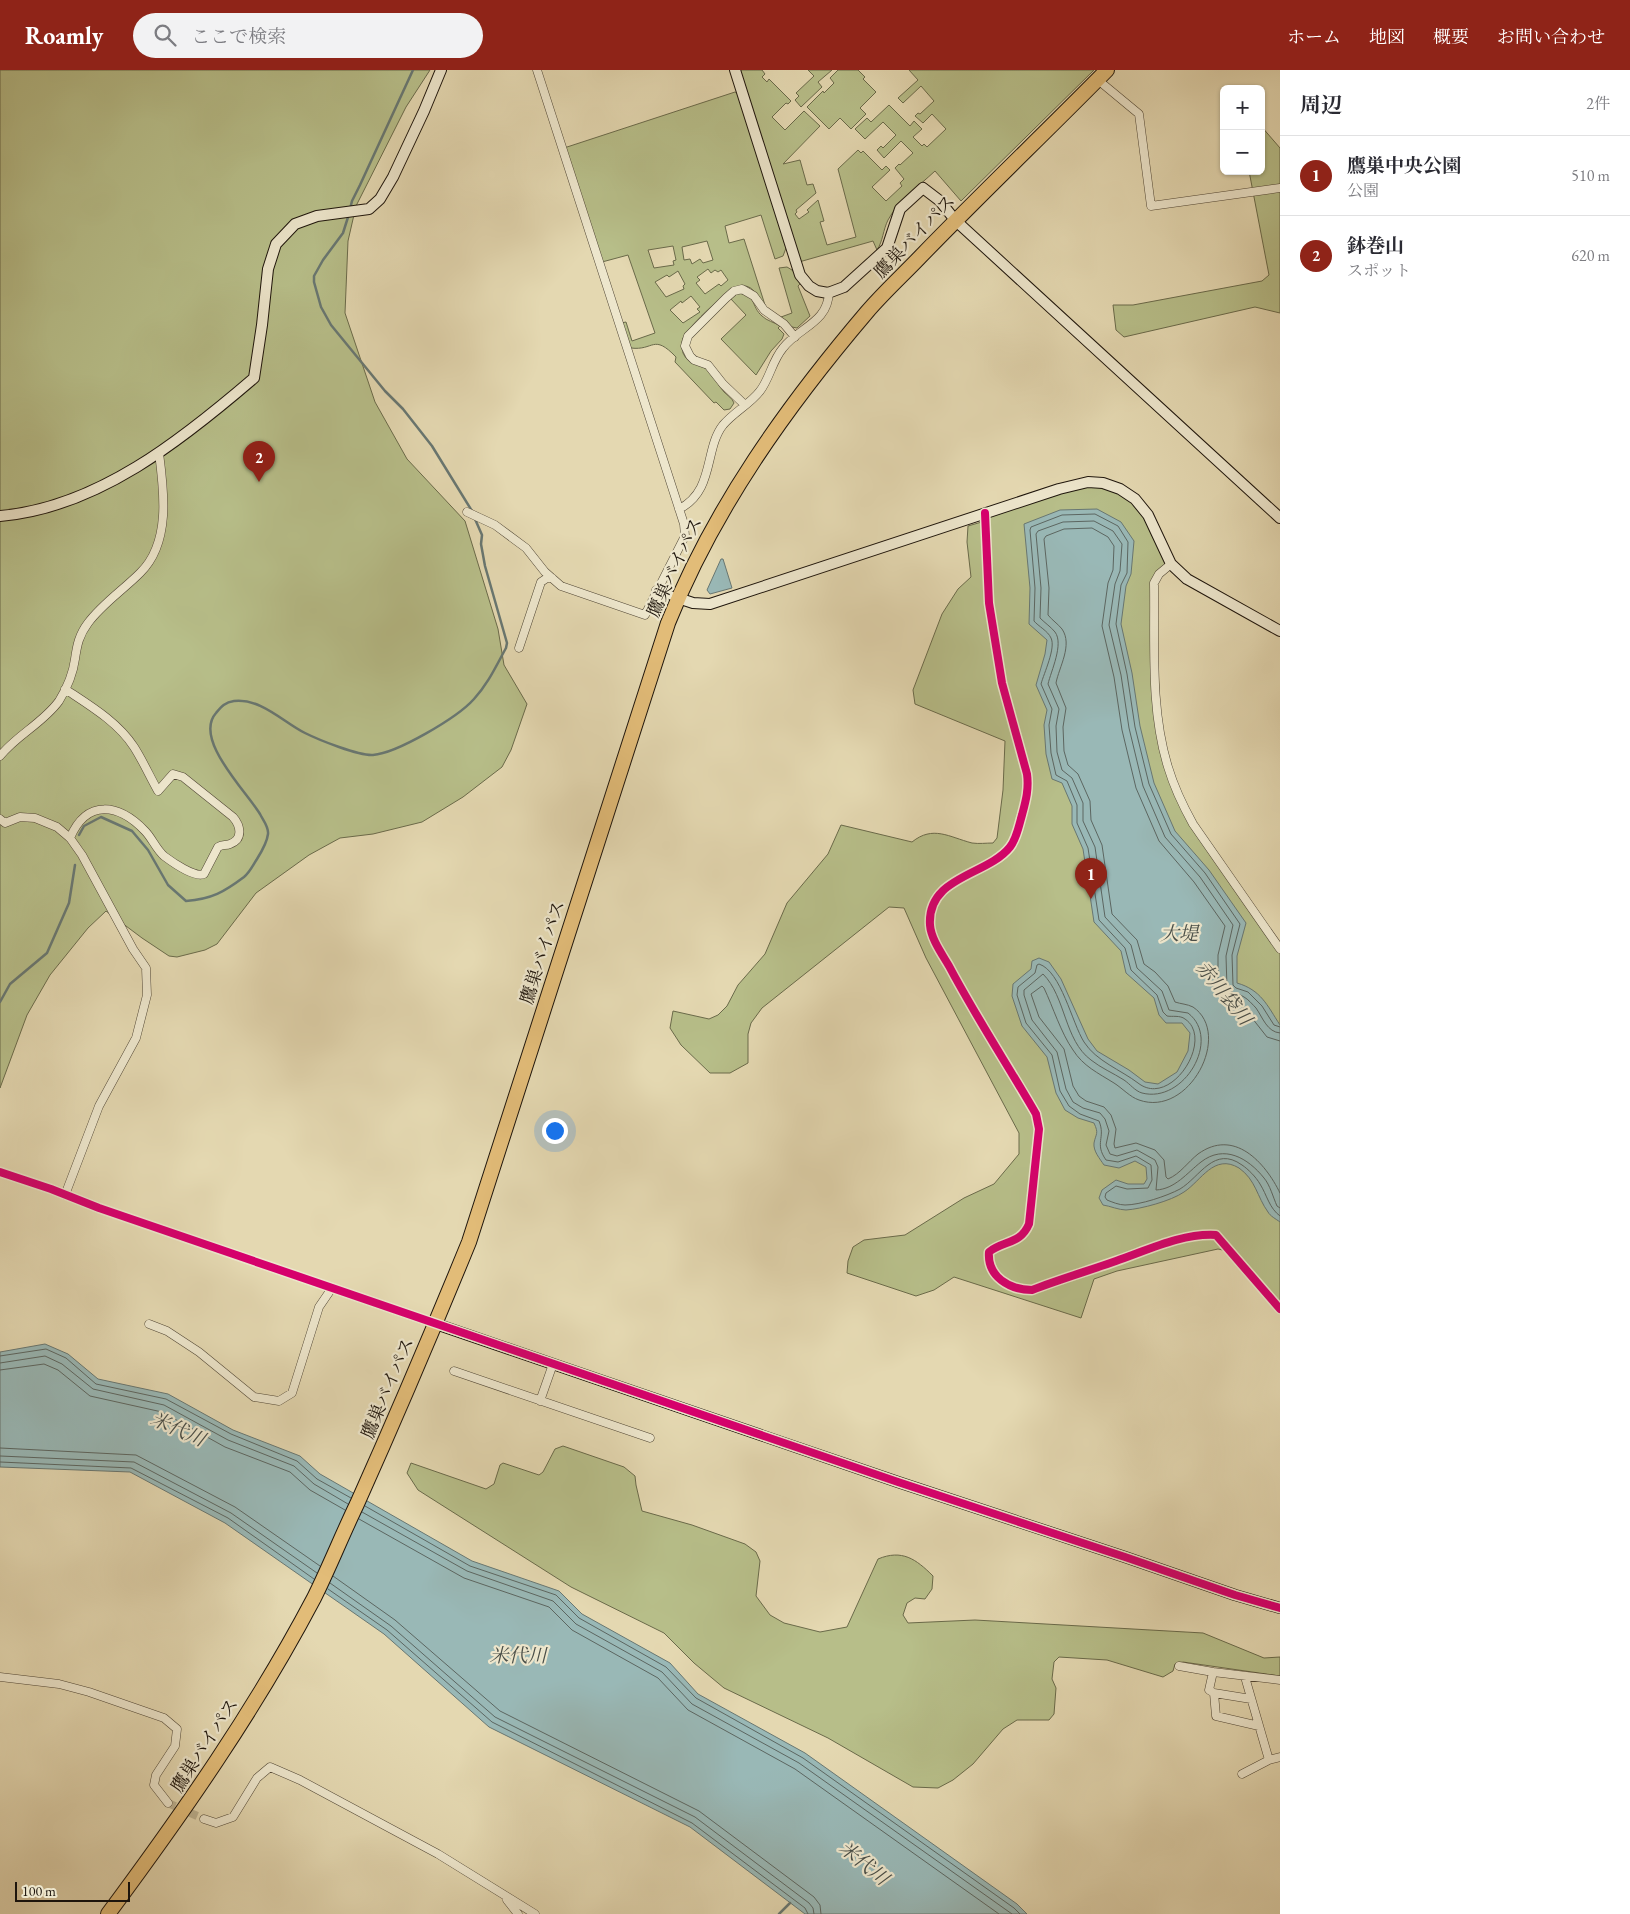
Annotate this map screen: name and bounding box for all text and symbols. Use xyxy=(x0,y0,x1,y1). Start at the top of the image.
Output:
search box xyxy=(133,13,483,58)
text: Roamly xyxy=(25,20,103,51)
icon: search xyxy=(151,21,179,49)
text: ここで検索 xyxy=(191,24,286,49)
text: ホーム xyxy=(1287,25,1341,48)
text: 地図 xyxy=(1369,25,1405,48)
text: 概要 xyxy=(1433,25,1469,48)
text: お問い合わせ xyxy=(1497,25,1605,48)
map controls xyxy=(1220,85,1265,175)
button: + xyxy=(1220,85,1265,130)
text: 周辺 xyxy=(1300,91,1342,118)
text: 2件 xyxy=(1586,93,1610,114)
button: − xyxy=(1220,130,1265,175)
text: 鷹巣中央公園 xyxy=(1347,153,1461,178)
text: 1 xyxy=(1312,165,1320,186)
text: 510 m xyxy=(1571,165,1610,186)
text: 公園 xyxy=(1347,180,1379,201)
street label: 鷹巣バイパス xyxy=(868,189,960,283)
text: 鉢巻山 xyxy=(1347,233,1404,258)
text: 2 xyxy=(1312,245,1320,266)
text: 620 m xyxy=(1571,245,1610,266)
text: スポット xyxy=(1347,260,1411,281)
pin: 2 xyxy=(243,441,275,482)
street label: 鷹巣バイパス xyxy=(641,513,707,621)
pin: 1 xyxy=(1075,858,1107,899)
street label: 鷹巣バイパス xyxy=(514,897,570,1007)
water label: 大堤 xyxy=(1160,921,1200,946)
water label: 赤川袋川 xyxy=(1190,956,1259,1032)
your location xyxy=(542,1118,568,1144)
street label: 鷹巣バイパス xyxy=(355,1334,419,1442)
water label: 米代川 xyxy=(147,1406,211,1453)
water label: 米代川 xyxy=(489,1643,548,1668)
street label: 鷹巣バイパス xyxy=(165,1694,243,1796)
water label: 米代川 xyxy=(834,1835,896,1892)
scale bar xyxy=(15,1879,130,1902)
text: 100 m xyxy=(22,1882,56,1900)

